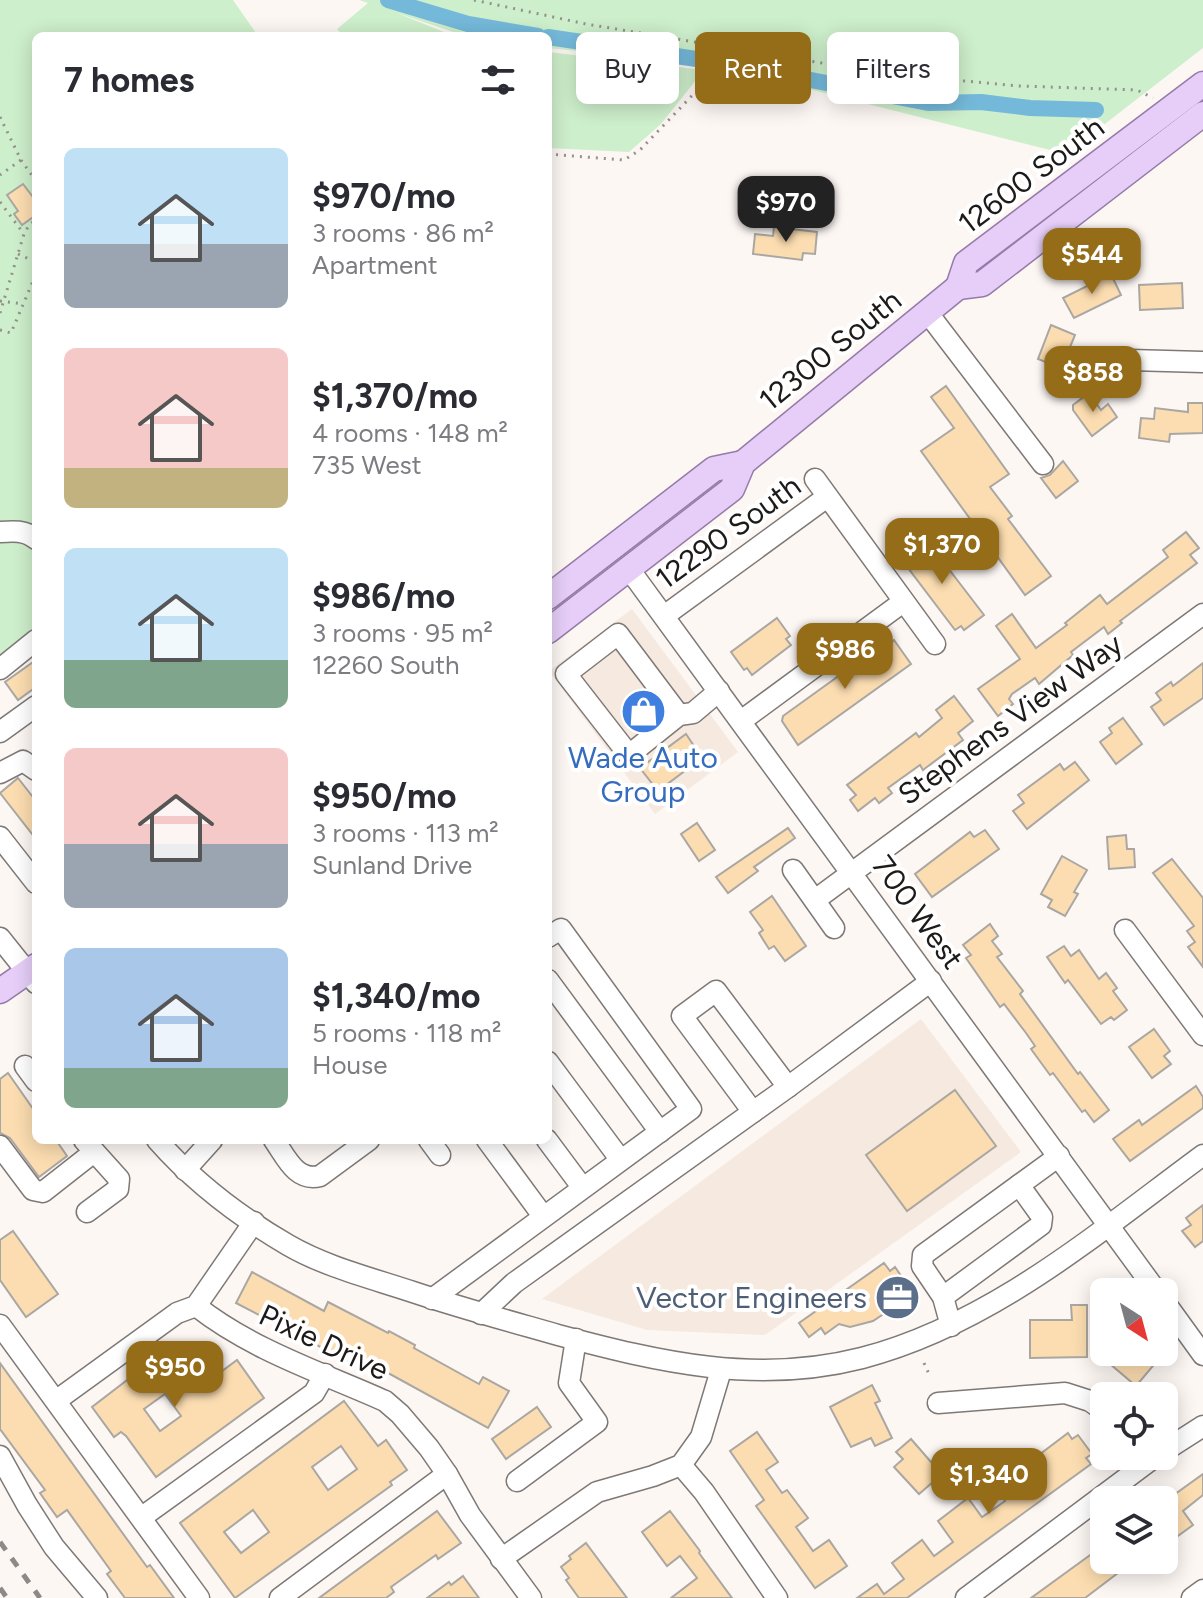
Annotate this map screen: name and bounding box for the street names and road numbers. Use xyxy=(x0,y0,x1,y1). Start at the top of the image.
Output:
street label: 12600 South xyxy=(951,108,1111,242)
street label: 12300 South xyxy=(752,282,908,418)
street label: 12290 South xyxy=(648,467,808,597)
street label: Stephens View Way xyxy=(891,625,1130,813)
street label: 700 West xyxy=(864,848,972,976)
street label: Pixie Drive xyxy=(253,1296,395,1388)

